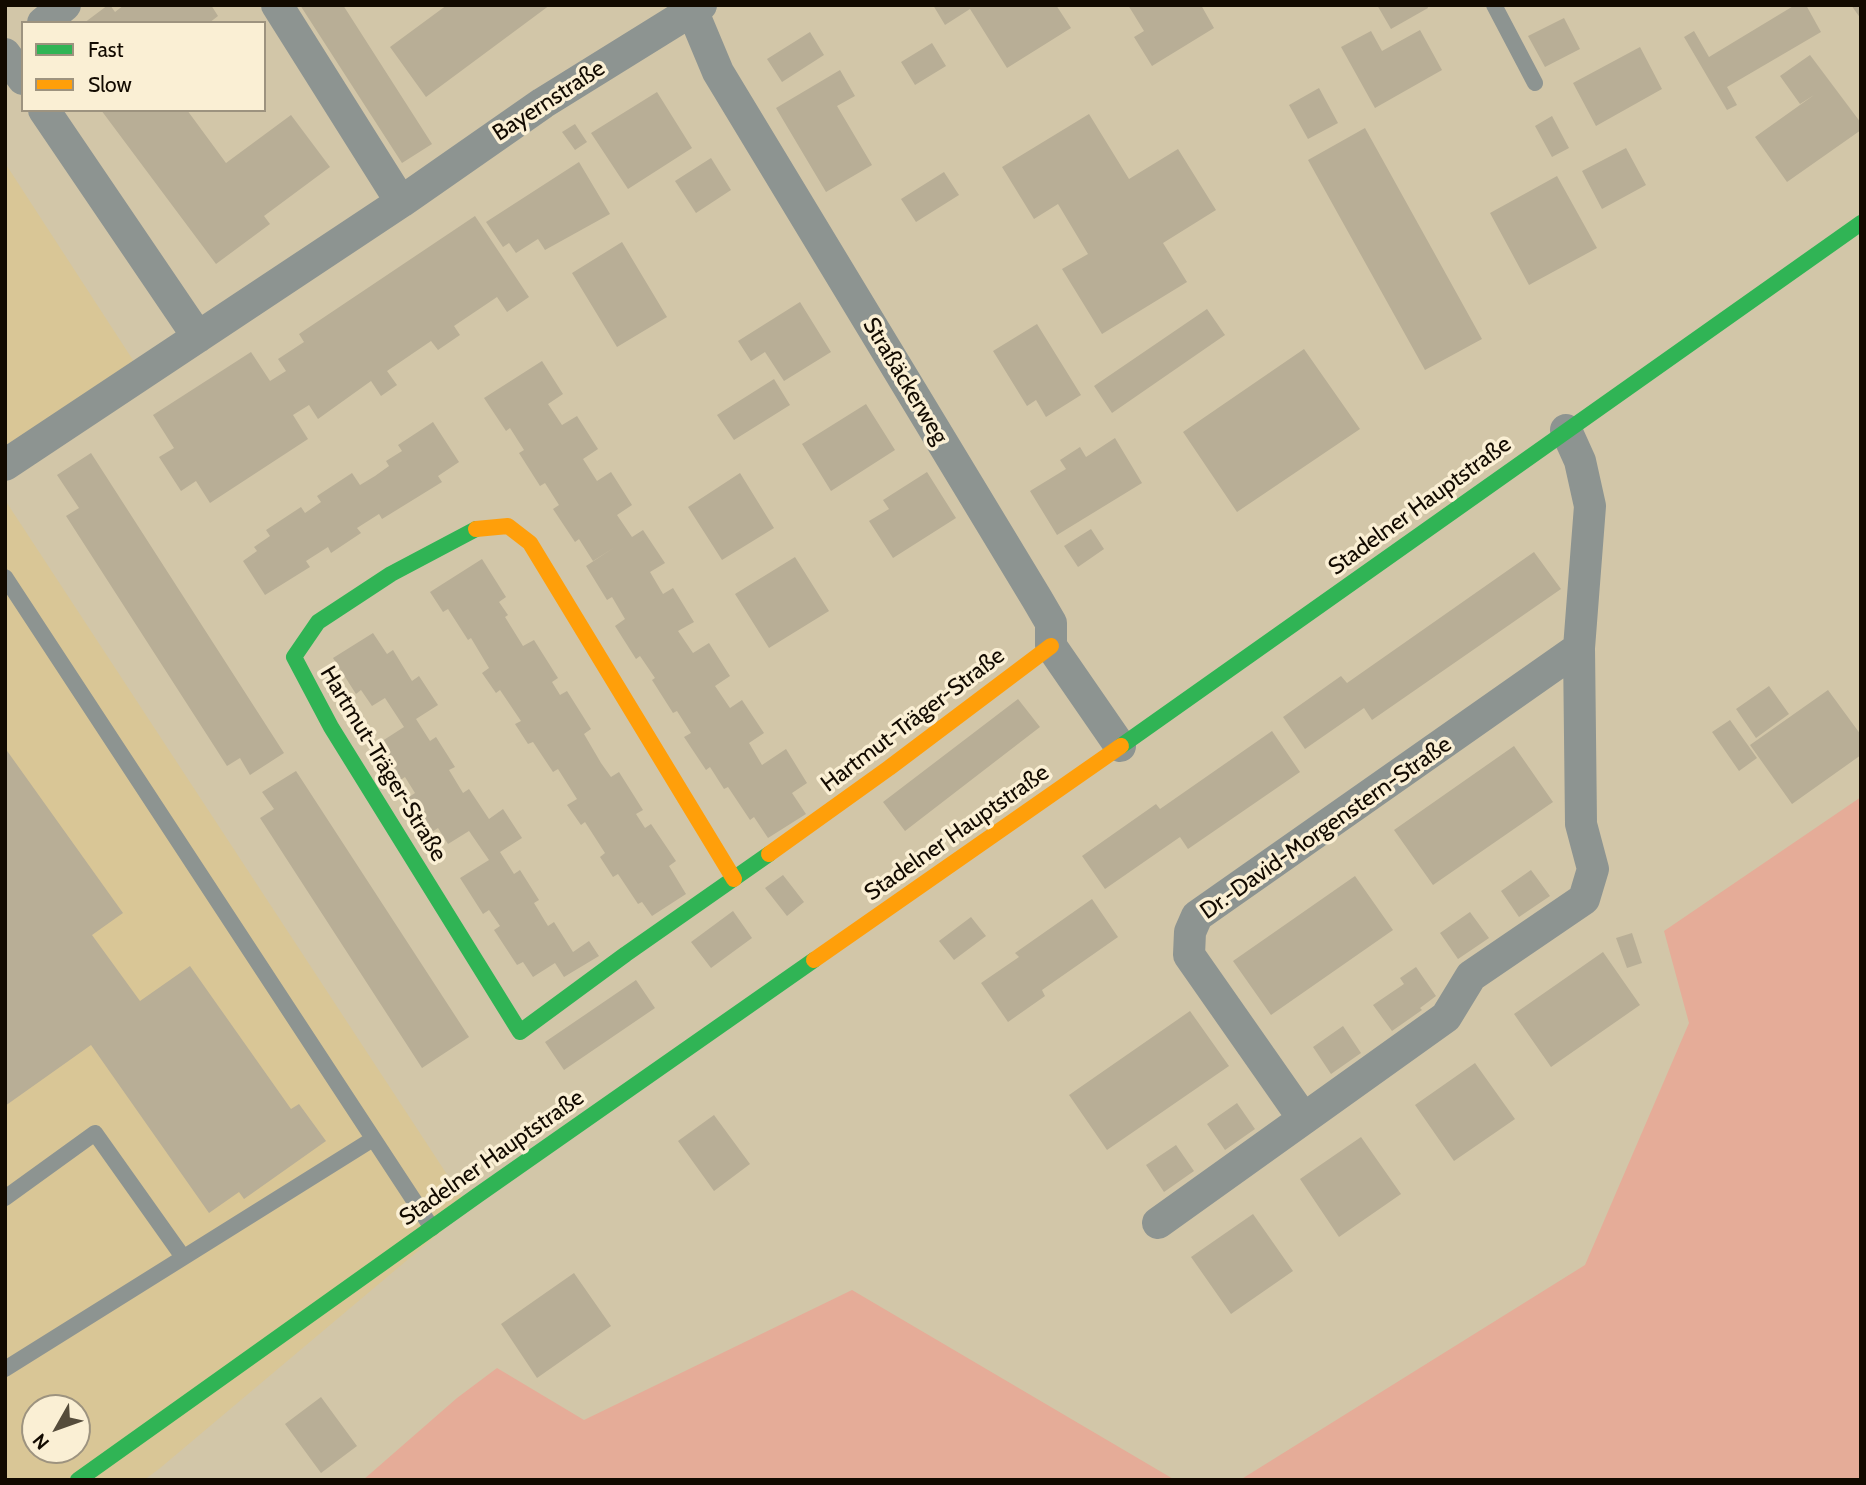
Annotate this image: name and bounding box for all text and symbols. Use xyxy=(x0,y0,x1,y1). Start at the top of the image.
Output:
legend xyxy=(21,21,266,112)
text: Fast xyxy=(88,37,124,62)
street label: Bayernstraße xyxy=(488,55,610,147)
text: Slow xyxy=(88,72,132,97)
street label: Straßäckerweg xyxy=(857,313,953,449)
street label: Stadelner Hauptstraße xyxy=(1323,431,1517,581)
street label: Hartmut-Träger-Straße xyxy=(816,642,1010,798)
street label: Hartmut-Träger-Straße xyxy=(314,661,452,867)
street label: Dr.-David-Morgenstern-Straße xyxy=(1195,731,1457,925)
street label: Stadelner Hauptstraße xyxy=(859,759,1055,907)
street label: Stadelner Hauptstraße xyxy=(394,1084,590,1232)
north arrow xyxy=(21,1394,91,1464)
text: N xyxy=(28,1429,54,1454)

